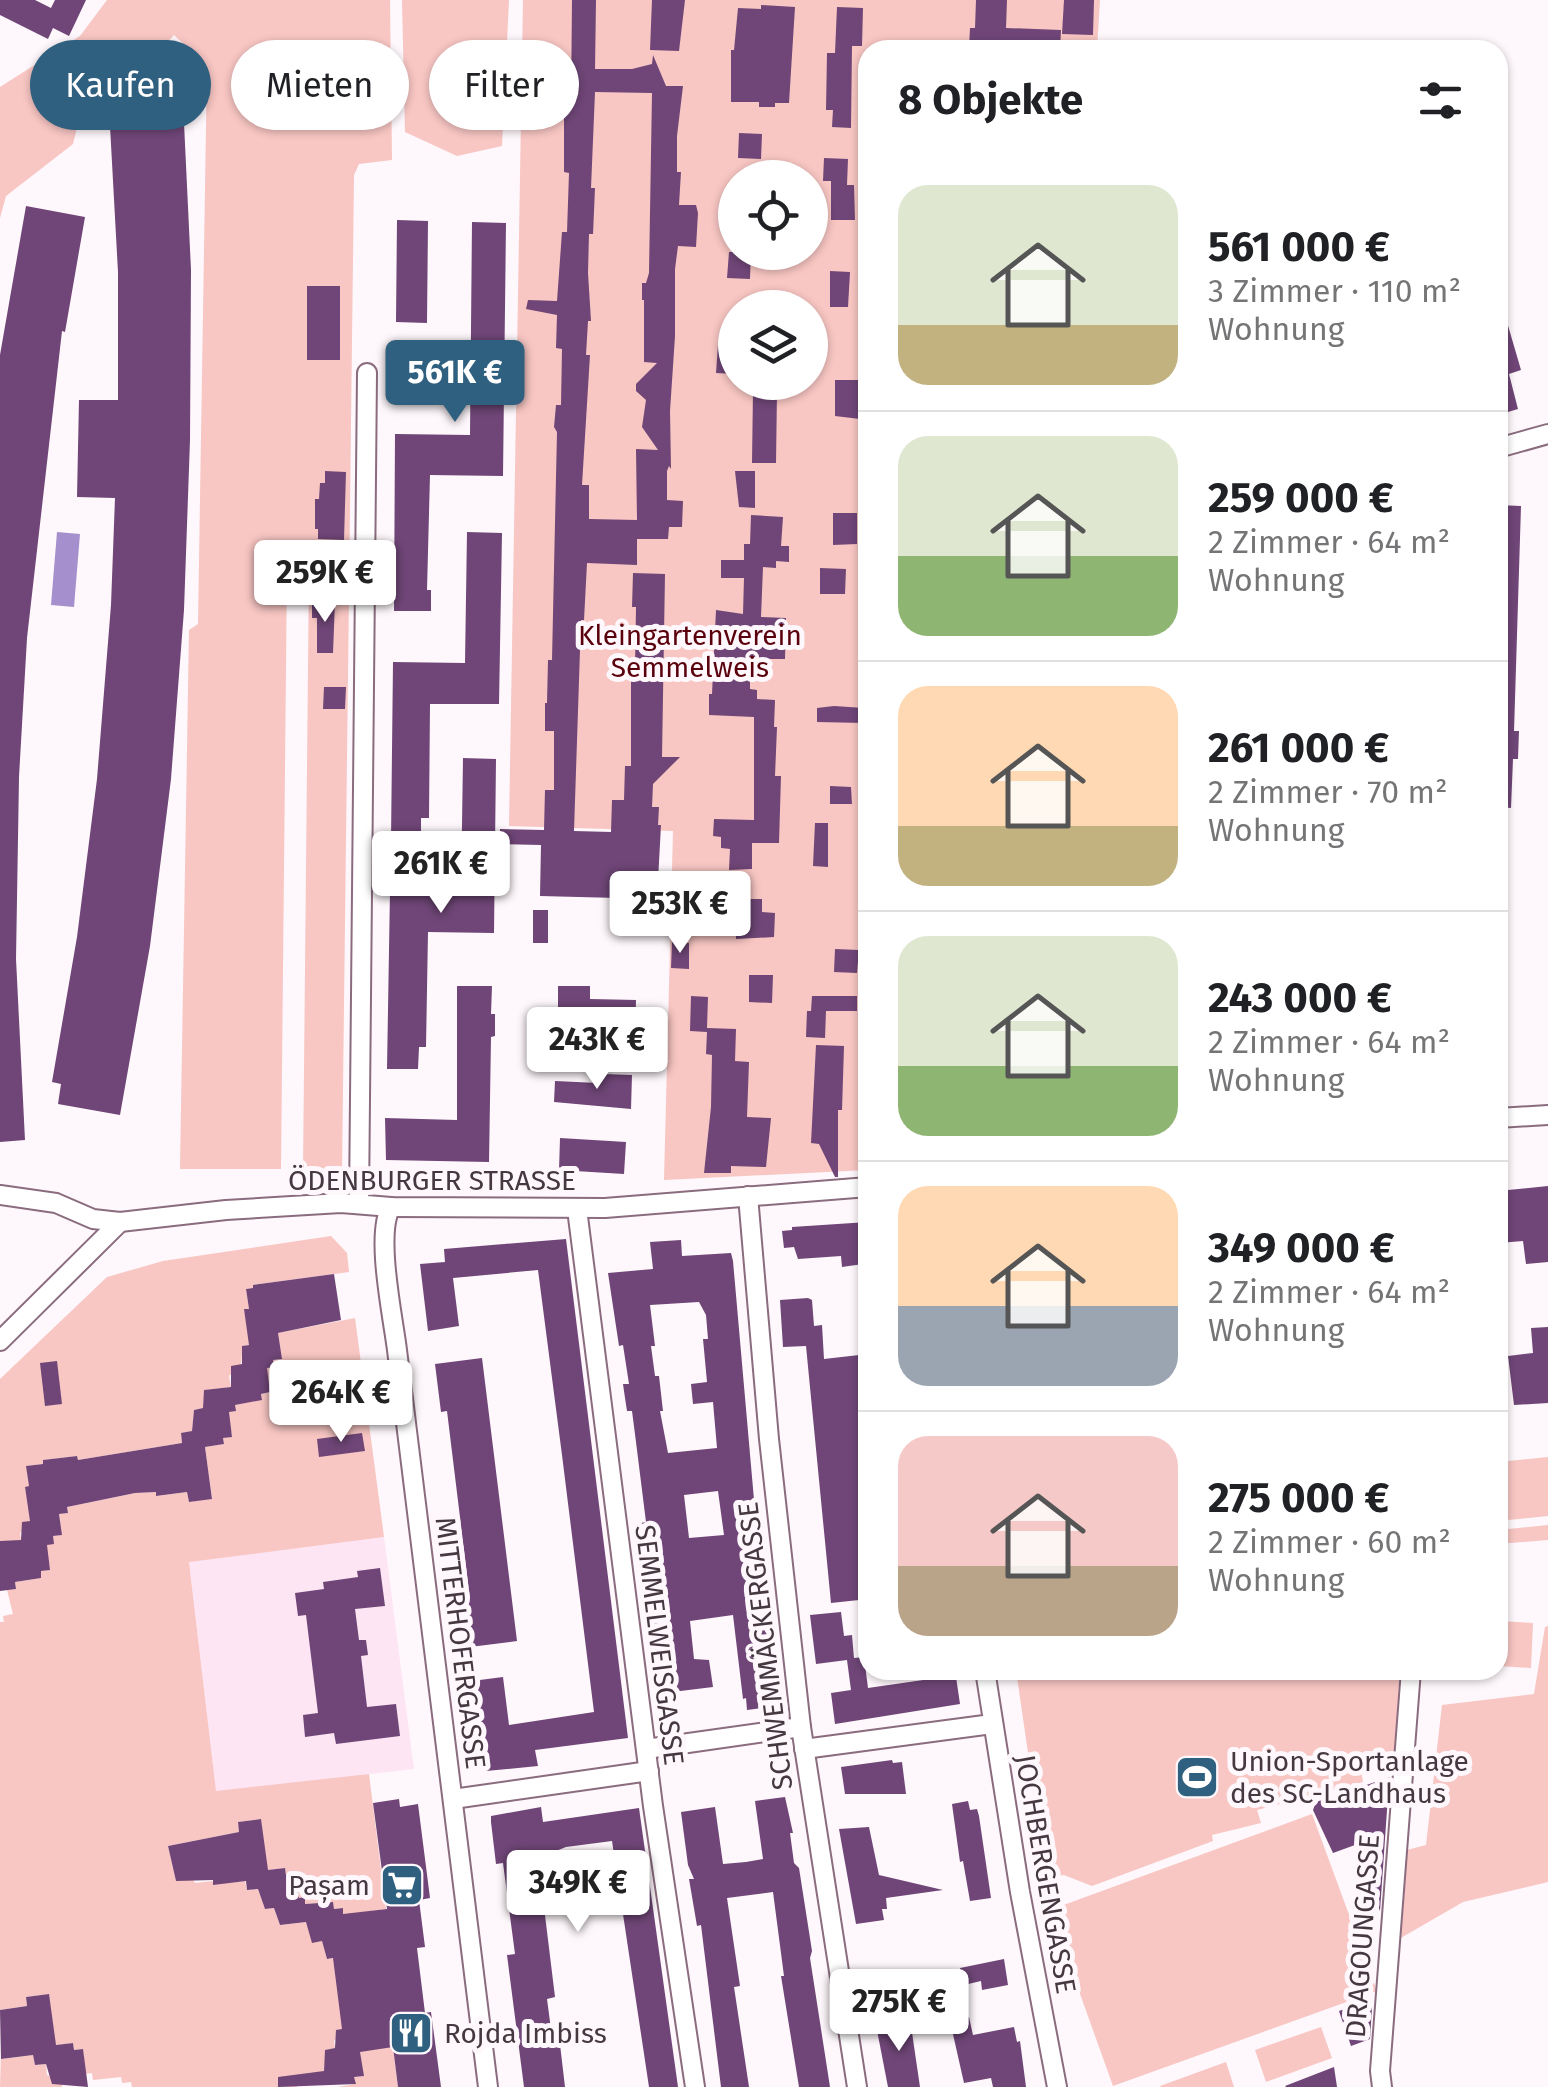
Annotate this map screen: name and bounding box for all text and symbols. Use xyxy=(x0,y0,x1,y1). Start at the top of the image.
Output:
chip: Kaufen xyxy=(30,40,211,130)
chip: Mieten xyxy=(231,40,409,130)
chip: Filter xyxy=(429,40,579,130)
icon: filters xyxy=(1413,73,1468,128)
text: 8 Objekte xyxy=(898,75,1083,125)
map controls xyxy=(718,160,828,400)
button: locate xyxy=(718,160,828,270)
text: 561 000 € xyxy=(1208,222,1390,272)
icon: home xyxy=(978,225,1098,345)
text: 3 Zimmer · 110 m² xyxy=(1208,272,1461,310)
button: layers xyxy=(718,290,828,400)
text: Wohnung xyxy=(1208,310,1344,348)
pin: 561K € xyxy=(374,340,536,425)
text: 561K € xyxy=(407,353,503,391)
text: 259 000 € xyxy=(1208,473,1394,523)
icon: home xyxy=(978,476,1098,596)
text: 2 Zimmer · 64 m² xyxy=(1208,523,1450,561)
pin: 259K € xyxy=(244,540,406,625)
text: 259K € xyxy=(276,553,374,591)
text: Wohnung xyxy=(1208,561,1344,599)
park label: Kleingartenverein Semmelweis xyxy=(578,619,802,684)
text: 261 000 € xyxy=(1208,723,1389,773)
icon: home xyxy=(978,726,1098,846)
text: 2 Zimmer · 70 m² xyxy=(1208,773,1448,811)
text: Wohnung xyxy=(1208,811,1344,849)
pin: 261K € xyxy=(360,831,522,916)
text: 261K € xyxy=(394,844,488,882)
pin: 253K € xyxy=(599,871,761,956)
text: 253K € xyxy=(632,884,728,922)
text: 243 000 € xyxy=(1208,973,1392,1023)
icon: home xyxy=(978,976,1098,1096)
pin: 243K € xyxy=(516,1007,678,1092)
text: 243K € xyxy=(549,1020,645,1058)
text: 2 Zimmer · 64 m² xyxy=(1208,1023,1450,1061)
text: Wohnung xyxy=(1208,1061,1344,1099)
street label: ÖDENBURGER STRASSE xyxy=(288,1164,576,1197)
text: 349 000 € xyxy=(1208,1223,1395,1273)
icon: home xyxy=(978,1226,1098,1346)
text: 2 Zimmer · 64 m² xyxy=(1208,1273,1450,1311)
text: Wohnung xyxy=(1208,1311,1344,1349)
pin: 264K € xyxy=(260,1360,422,1445)
text: 264K € xyxy=(291,1373,391,1411)
text: 275 000 € xyxy=(1208,1473,1389,1523)
icon: home xyxy=(978,1476,1098,1596)
street label: SCHWEMMÄCKERGASSE xyxy=(731,1500,800,1792)
street label: MITTERHOFERGASSE xyxy=(429,1515,492,1771)
street label: SEMMELWEISGASSE xyxy=(628,1523,691,1767)
text: 2 Zimmer · 60 m² xyxy=(1208,1523,1451,1561)
text: Wohnung xyxy=(1208,1561,1344,1599)
place label: Union-Sportanlage des SC-Landhaus xyxy=(1230,1745,1469,1810)
street label: JOCHBERGENGASSE xyxy=(1008,1752,1083,1996)
sports icon: Union-Sportanlage des SC-Landhaus xyxy=(1174,1754,1220,1800)
street label: DRAGOUNGASSE xyxy=(1339,1833,1386,2039)
pin: 349K € xyxy=(497,1850,659,1935)
supermarket icon: Pașam xyxy=(379,1862,425,1908)
text: 349K € xyxy=(529,1863,627,1901)
place label: Pașam xyxy=(288,1869,370,1903)
pin: 275K € xyxy=(818,1969,980,2054)
text: 275K € xyxy=(852,1982,946,2020)
restaurant icon: Rojda Imbiss xyxy=(388,2010,434,2056)
place label: Rojda Imbiss xyxy=(444,2017,607,2050)

